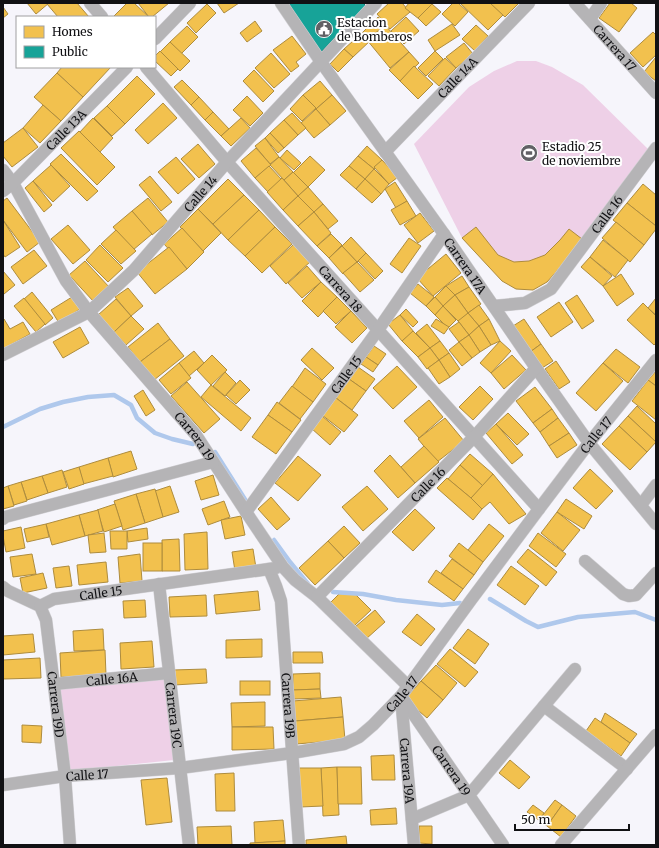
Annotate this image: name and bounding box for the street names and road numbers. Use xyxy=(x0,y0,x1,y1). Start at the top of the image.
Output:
street label: Carrera 17 xyxy=(590,21,640,74)
street label: Calle 14A xyxy=(434,53,481,101)
street label: Calle 13A xyxy=(42,105,89,153)
street label: Calle 14 xyxy=(180,172,220,215)
street label: Calle 16 xyxy=(588,192,626,236)
street label: Carrera 17A xyxy=(441,235,490,297)
street label: Carrera 18 xyxy=(316,262,366,315)
street label: Calle 15 xyxy=(327,353,365,396)
street label: Carrera 19 xyxy=(172,409,218,464)
street label: Calle 17 xyxy=(577,413,615,456)
street label: Calle 16 xyxy=(407,464,448,505)
street label: Calle 15 xyxy=(79,582,123,603)
street label: Calle 16A xyxy=(85,669,139,688)
street label: Carrera 19D xyxy=(45,670,68,738)
street label: Carrera 19B xyxy=(279,672,299,739)
street label: Calle 17 xyxy=(382,673,421,715)
street label: Carrera 19C xyxy=(163,681,185,749)
street label: Carrera 19A xyxy=(397,737,418,805)
street label: Carrera 19 xyxy=(429,742,474,798)
street label: Calle 17 xyxy=(66,765,109,783)

